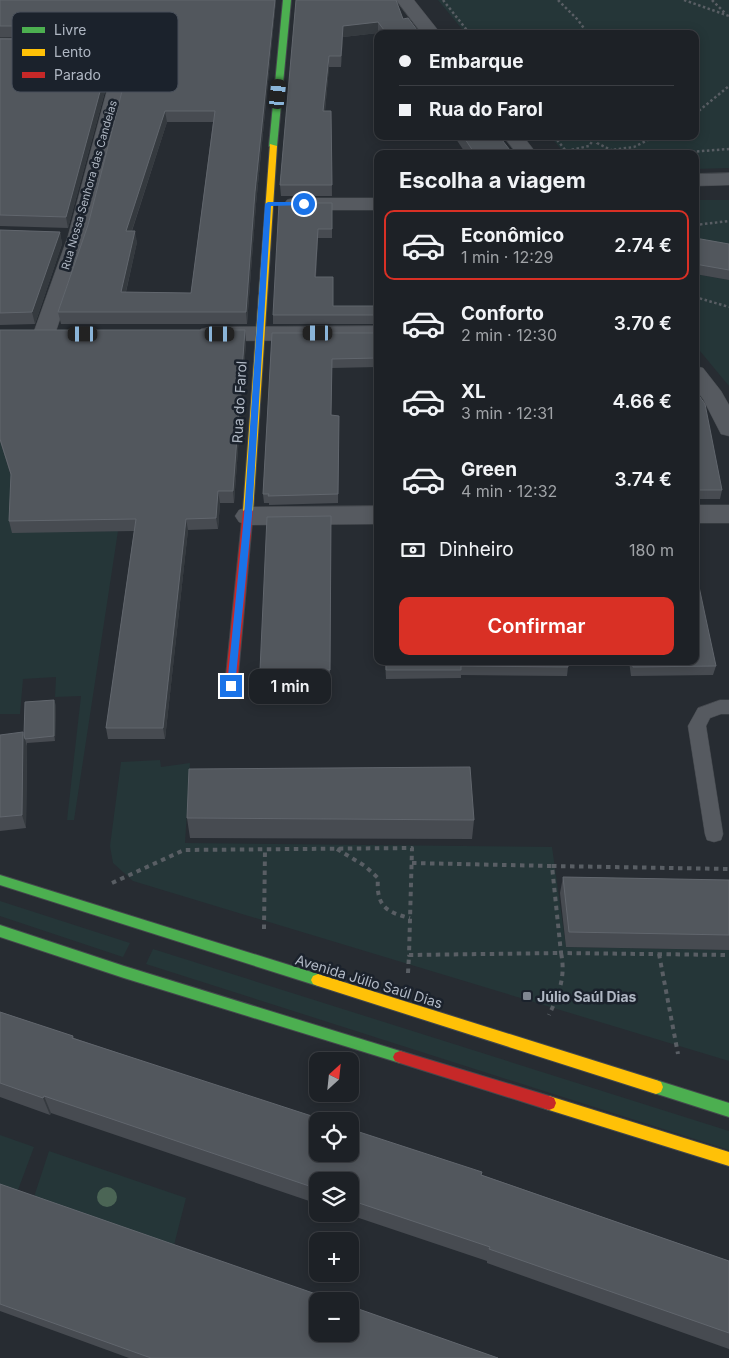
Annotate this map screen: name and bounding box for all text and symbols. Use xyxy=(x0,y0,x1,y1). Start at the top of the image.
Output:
legend xyxy=(12,12,178,92)
text: Livre xyxy=(54,21,86,38)
text: Lento xyxy=(54,43,91,60)
text: Embarque xyxy=(429,50,523,73)
text: Parado xyxy=(54,66,101,83)
car xyxy=(268,78,287,110)
text: Rua do Farol xyxy=(429,98,543,121)
street label: Rua Nossa Senhora das Candeias xyxy=(58,99,120,271)
text: Escolha a viagem xyxy=(399,167,586,193)
route start xyxy=(293,193,315,215)
icon: car xyxy=(401,223,446,268)
text: Econômico xyxy=(461,224,564,247)
text: 2.74 € xyxy=(614,234,672,257)
text: 1 min · 12:29 xyxy=(461,247,554,267)
icon: car xyxy=(401,301,446,346)
text: Conforto xyxy=(461,302,544,325)
text: 3.70 € xyxy=(614,312,672,335)
text: 2 min · 12:30 xyxy=(461,325,557,345)
car xyxy=(303,326,333,341)
car xyxy=(68,327,98,342)
car xyxy=(205,327,235,342)
street label: Rua do Farol xyxy=(228,360,250,444)
icon: car xyxy=(401,379,446,424)
text: XL xyxy=(461,380,486,403)
text: 4.66 € xyxy=(612,390,672,413)
text: 3 min · 12:31 xyxy=(461,403,554,423)
icon: car xyxy=(401,457,446,502)
text: Green xyxy=(461,458,517,481)
text: 3.74 € xyxy=(614,468,672,491)
text: 4 min · 12:32 xyxy=(461,481,557,501)
icon: cash xyxy=(399,536,427,564)
text: Dinheiro xyxy=(439,538,514,561)
text: 180 m xyxy=(629,540,674,560)
button: Confirmar xyxy=(399,597,674,655)
callout: 1 min xyxy=(248,668,331,704)
route end xyxy=(220,675,242,697)
text: 1 min xyxy=(270,676,310,696)
street label: Avenida Júlio Saúl Dias xyxy=(293,950,445,1012)
place label: Júlio Saúl Dias xyxy=(537,988,637,1005)
marker: Júlio Saúl Dias xyxy=(521,990,533,1002)
north arrow xyxy=(309,1052,359,1102)
map controls xyxy=(309,1052,359,1342)
button: locate xyxy=(309,1112,359,1162)
button: layers xyxy=(309,1172,359,1222)
button: + xyxy=(309,1232,359,1282)
button: − xyxy=(309,1292,359,1342)

